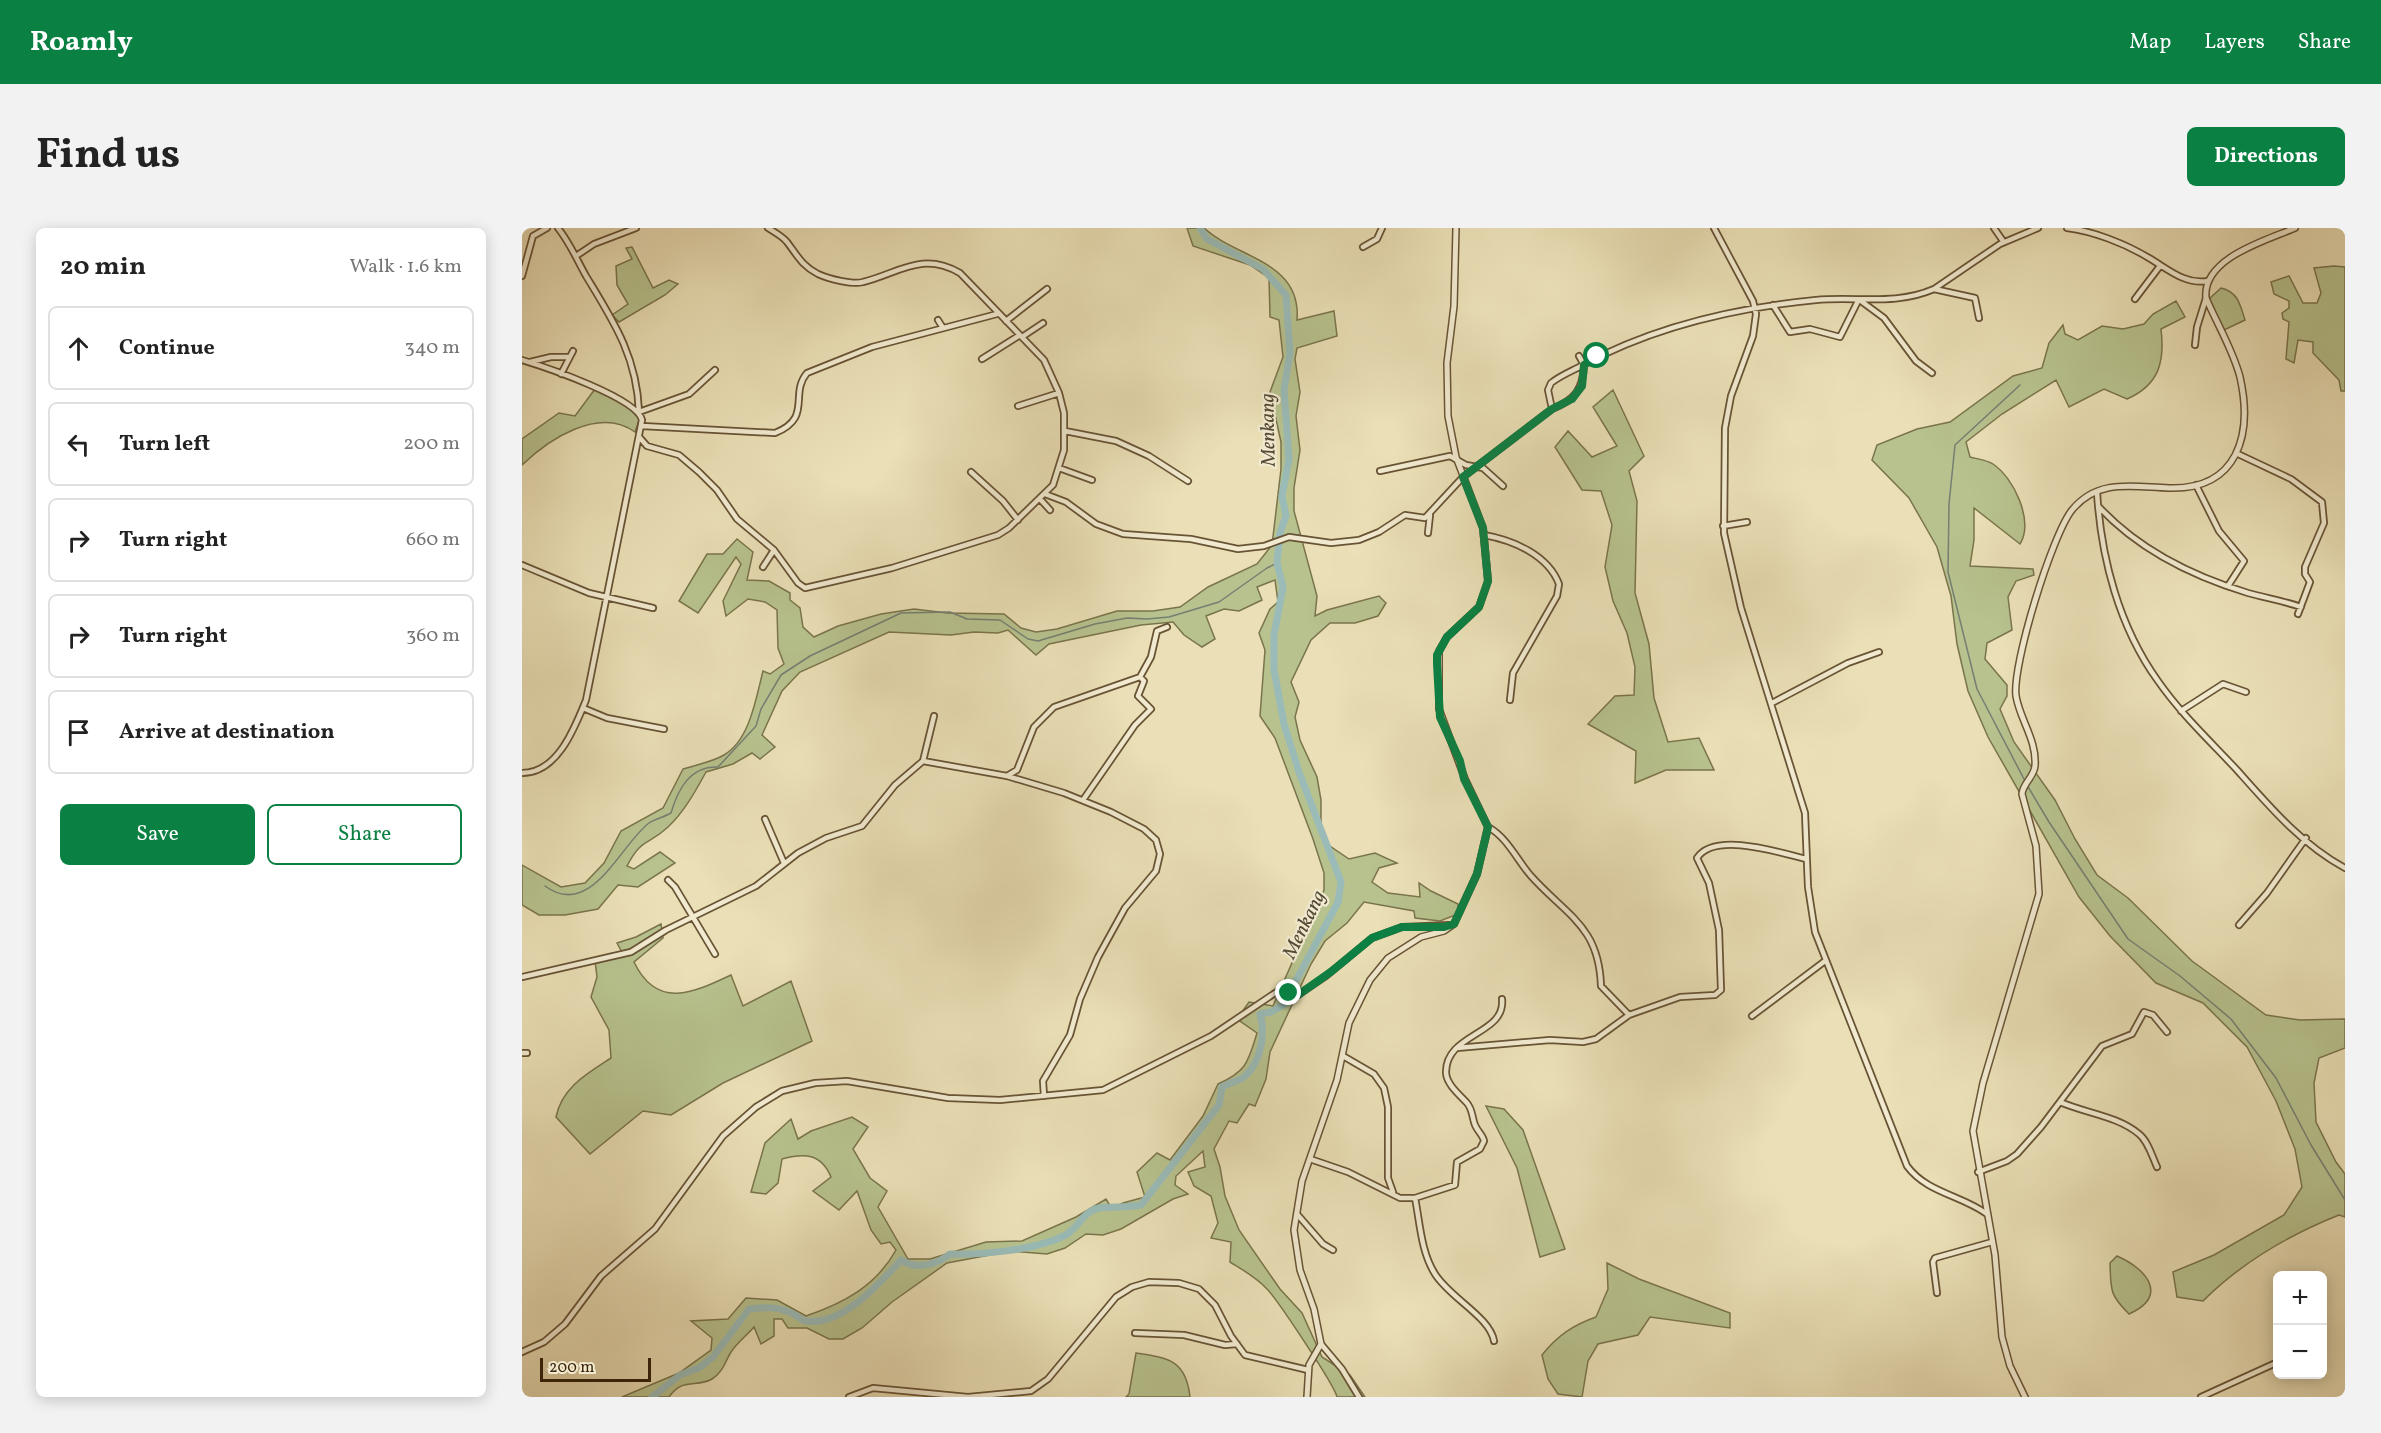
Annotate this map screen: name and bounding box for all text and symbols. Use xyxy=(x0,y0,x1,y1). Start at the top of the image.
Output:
text: Roamly xyxy=(30,23,133,62)
text: Map xyxy=(2129,28,2171,57)
text: Layers xyxy=(2204,28,2265,57)
text: Share xyxy=(2298,28,2351,57)
text: Find us xyxy=(36,127,180,186)
button: Directions xyxy=(2187,127,2345,186)
text: 20 min xyxy=(60,249,146,285)
text: Walk · 1.6 km xyxy=(349,253,462,281)
icon: ahead xyxy=(62,332,95,365)
text: Continue xyxy=(119,333,215,364)
text: 340 m xyxy=(404,334,460,362)
route start xyxy=(1583,342,1609,368)
water label: Menkang xyxy=(1254,393,1284,468)
icon: left xyxy=(62,428,95,461)
text: Turn left xyxy=(119,429,210,460)
text: 200 m xyxy=(403,430,460,458)
icon: right xyxy=(62,524,95,557)
text: Turn right xyxy=(119,525,227,556)
text: 660 m xyxy=(406,526,460,554)
icon: right xyxy=(62,620,95,653)
text: Turn right xyxy=(119,621,227,652)
text: 360 m xyxy=(406,622,460,650)
icon: arrive xyxy=(62,716,95,749)
text: Arrive at destination xyxy=(119,717,335,748)
button: Save xyxy=(60,804,255,865)
button: Share xyxy=(267,804,462,865)
water label: Menkang xyxy=(1276,886,1334,965)
route end xyxy=(1275,979,1301,1005)
map controls xyxy=(2273,1271,2327,1379)
button: + xyxy=(2273,1271,2327,1325)
button: − xyxy=(2273,1325,2327,1379)
scale bar xyxy=(540,1355,651,1382)
text: 200 m xyxy=(549,1357,594,1379)

